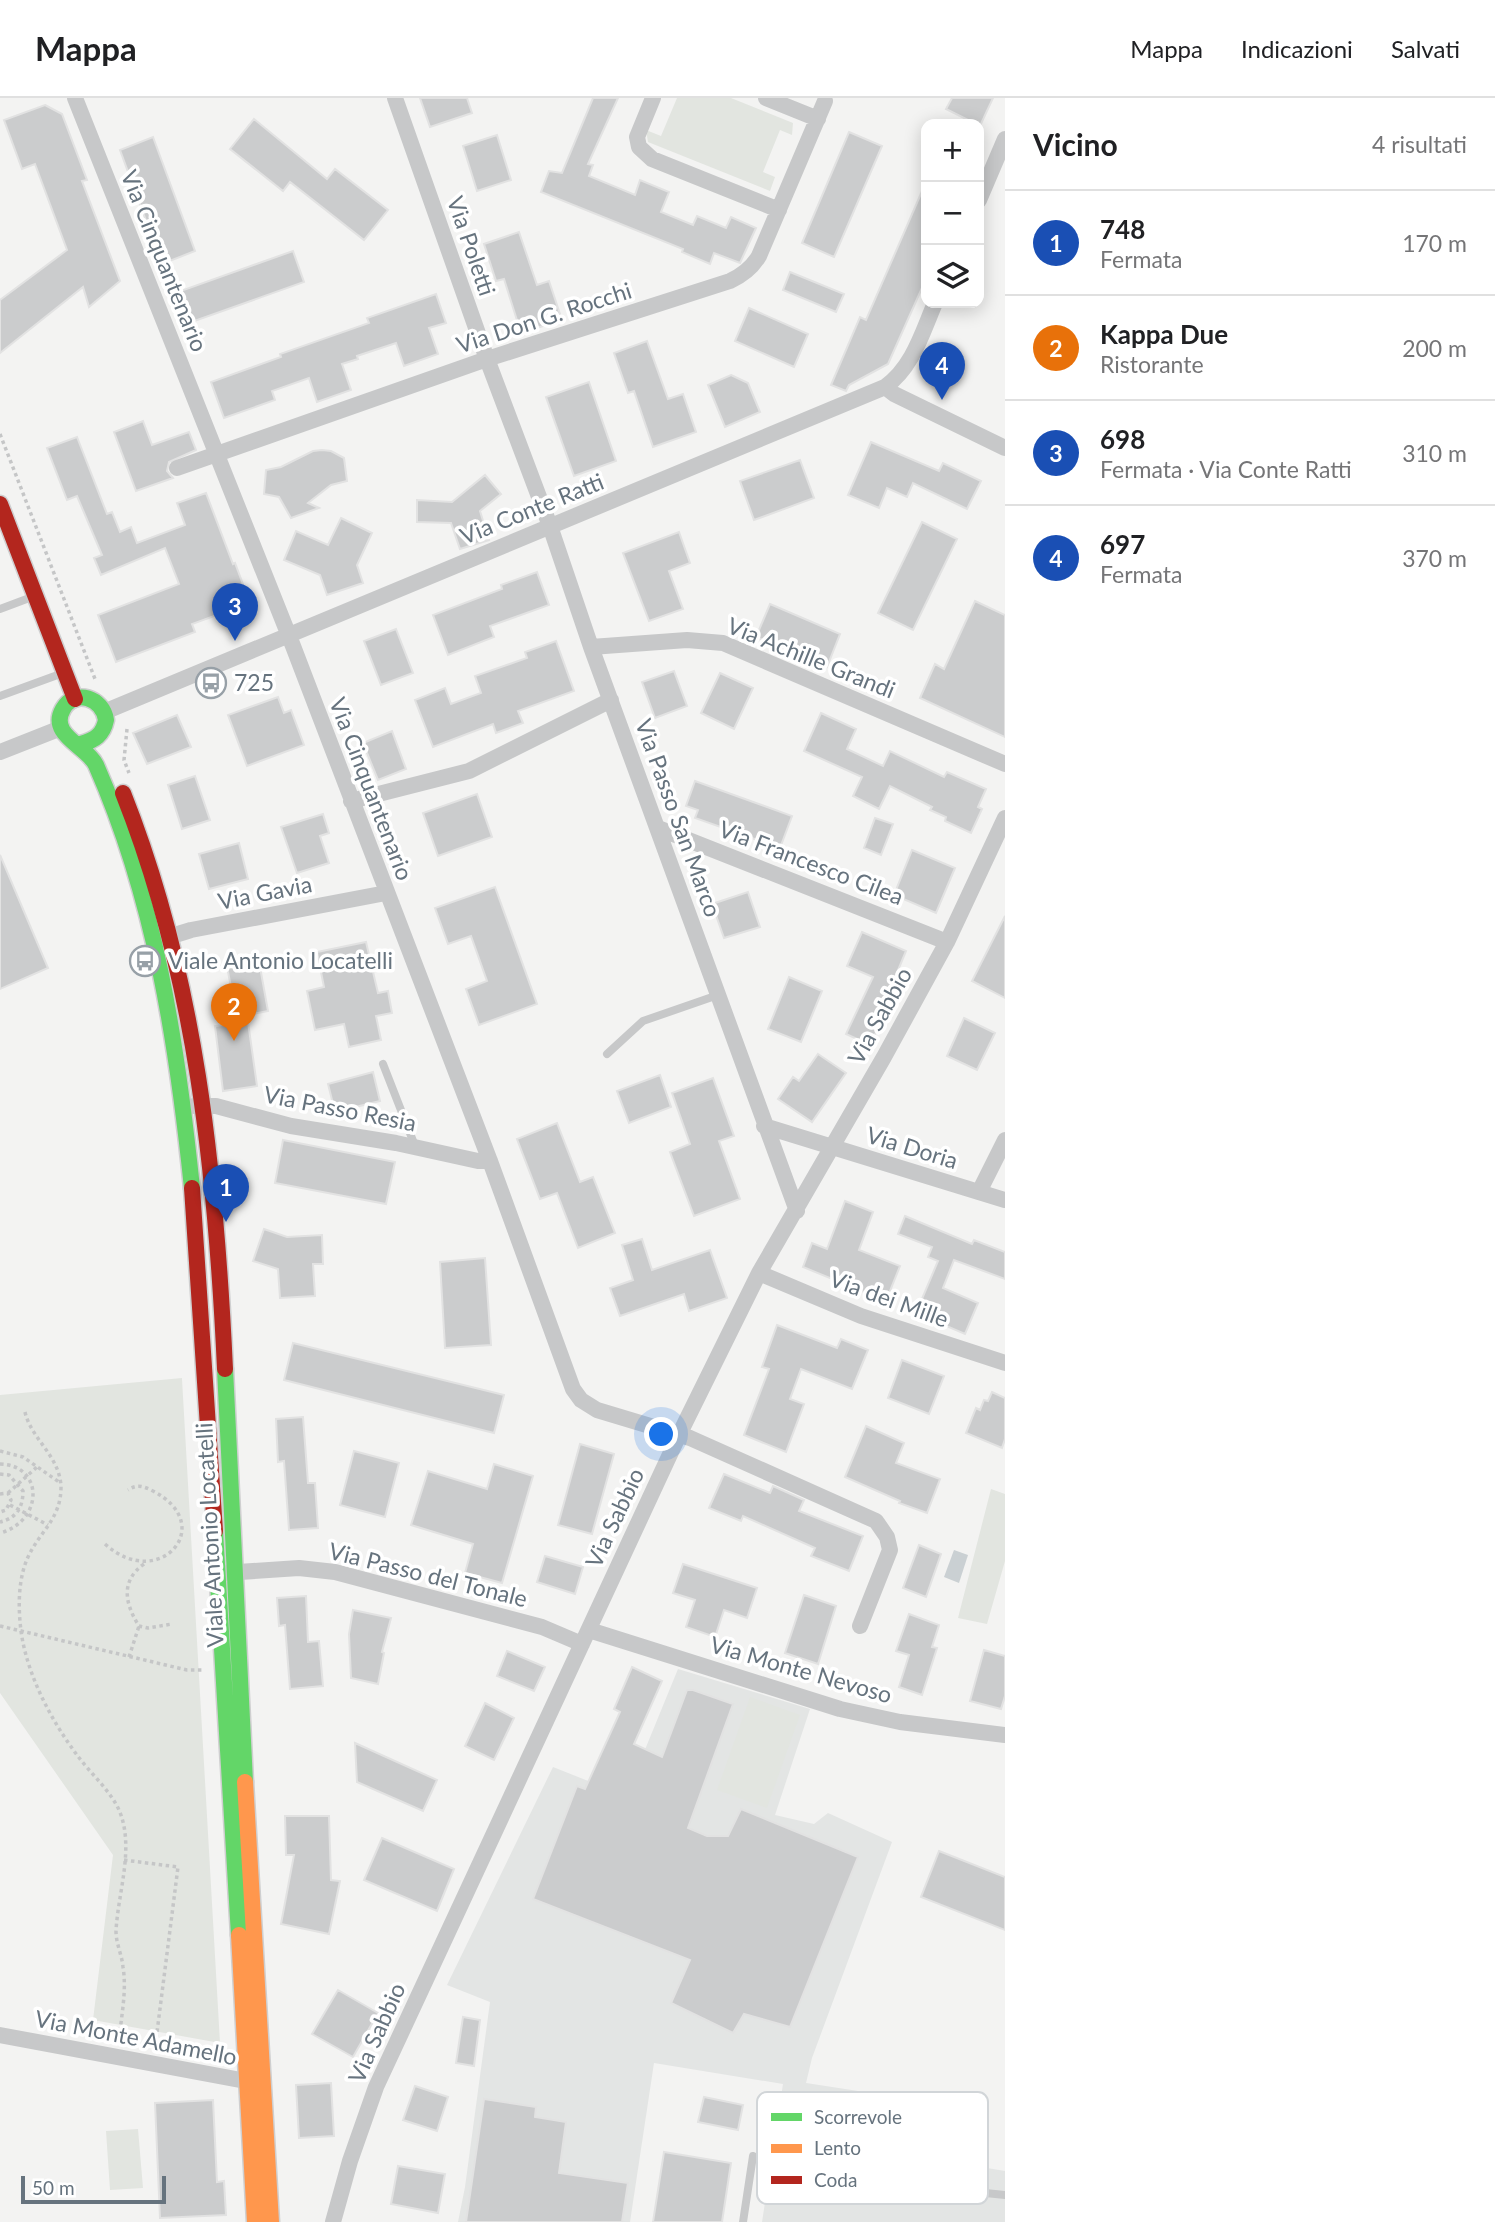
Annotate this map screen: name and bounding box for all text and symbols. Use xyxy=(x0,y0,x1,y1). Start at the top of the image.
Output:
text: Mappa xyxy=(35,28,137,68)
text: Mappa xyxy=(1130,34,1203,63)
text: Indicazioni xyxy=(1241,34,1353,63)
text: Salvati xyxy=(1391,34,1460,63)
map controls xyxy=(921,119,984,308)
button: + xyxy=(921,119,984,182)
text: Vicino xyxy=(1033,126,1118,162)
text: 4 risultati xyxy=(1372,130,1467,158)
street label: Via Cinquantenario xyxy=(116,166,214,356)
button: − xyxy=(921,182,984,245)
street label: Via Poletti xyxy=(442,192,502,299)
text: 748 xyxy=(1100,213,1145,245)
text: 1 xyxy=(1049,229,1063,257)
text: 170 m xyxy=(1402,229,1467,257)
button: layers xyxy=(921,245,984,308)
text: Fermata xyxy=(1100,245,1182,273)
street label: Via Don G. Rocchi xyxy=(453,276,635,359)
text: Kappa Due xyxy=(1100,318,1228,350)
text: 2 xyxy=(1049,334,1063,362)
text: 200 m xyxy=(1402,334,1467,362)
pin: 4 xyxy=(919,342,965,400)
text: Ristorante xyxy=(1100,350,1204,378)
text: 698 xyxy=(1100,423,1145,455)
text: 3 xyxy=(1049,439,1063,467)
text: 310 m xyxy=(1402,439,1467,467)
text: Fermata · Via Conte Ratti xyxy=(1100,455,1352,483)
street label: Via Conte Ratti xyxy=(456,467,608,550)
text: 697 xyxy=(1100,528,1145,560)
text: 4 xyxy=(1049,544,1063,572)
text: 370 m xyxy=(1402,544,1467,572)
text: Fermata xyxy=(1100,560,1182,588)
pin: 3 xyxy=(212,583,258,641)
street label: Via Achille Grandi xyxy=(723,611,899,704)
bus stop icon: 725 xyxy=(194,666,228,700)
place label: 725 xyxy=(234,668,274,696)
street label: Via Cinquantenario xyxy=(324,693,420,884)
street label: Via Passo San Marco xyxy=(630,715,728,921)
street label: Via Francesco Cilea xyxy=(715,814,908,910)
street label: Via Gavia xyxy=(215,869,314,915)
bus stop icon: Viale Antonio Locatelli xyxy=(128,944,162,978)
place label: Viale Antonio Locatelli xyxy=(168,946,393,974)
street label: Via Sabbio xyxy=(841,962,917,1069)
pin: 2 xyxy=(211,983,257,1041)
street label: Via Passo Resia xyxy=(262,1080,419,1137)
street label: Via Doria xyxy=(863,1120,961,1174)
pin: 1 xyxy=(203,1164,249,1222)
street label: Via dei Mille xyxy=(826,1264,953,1333)
your location xyxy=(644,1417,678,1451)
street label: Viale Antonio Locatelli xyxy=(189,1422,229,1648)
street label: Via Sabbio xyxy=(579,1463,649,1572)
street label: Via Passo del Tonale xyxy=(326,1536,530,1612)
street label: Via Monte Nevoso xyxy=(707,1630,896,1708)
street label: Via Sabbio xyxy=(342,1978,411,2087)
street label: Via Monte Adamello xyxy=(33,2004,240,2070)
legend xyxy=(757,2092,988,2204)
text: Scorrevole xyxy=(814,2105,902,2128)
text: Lento xyxy=(814,2136,861,2159)
text: Coda xyxy=(814,2168,857,2191)
scale bar xyxy=(21,2173,166,2205)
text: 50 m xyxy=(32,2176,75,2199)

